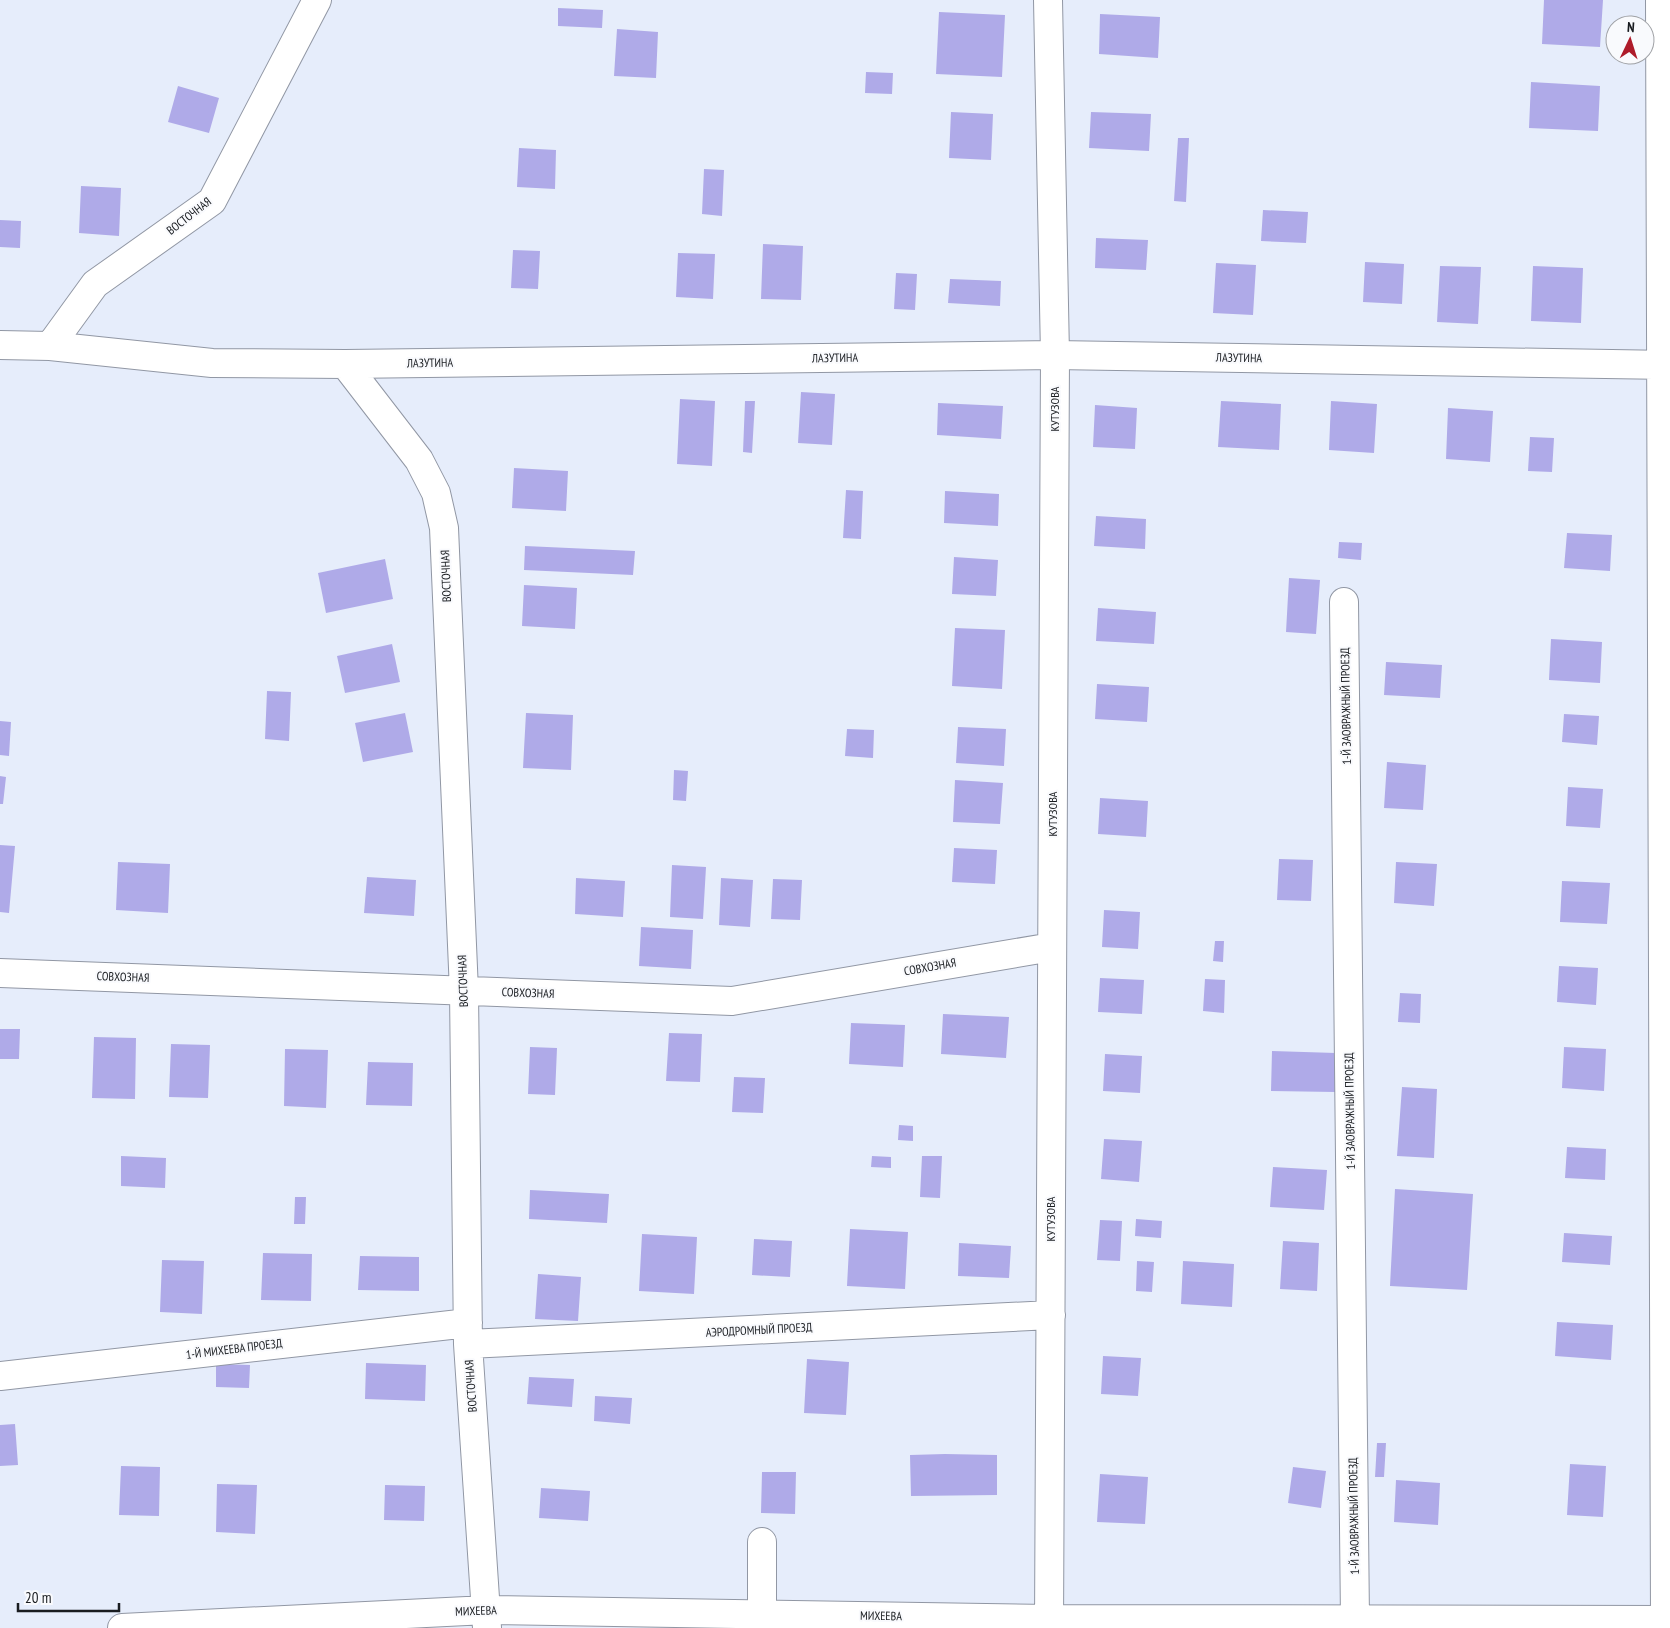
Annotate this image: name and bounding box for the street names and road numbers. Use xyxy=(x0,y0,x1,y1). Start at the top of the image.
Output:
street label: ВОСТОЧНАЯ xyxy=(163,194,214,238)
street label: ЛАЗУТИНА xyxy=(811,350,859,365)
street label: ЛАЗУТИНА xyxy=(1215,350,1263,365)
street label: ЛАЗУТИНА xyxy=(406,355,454,370)
street label: КУТУЗОВА xyxy=(1047,386,1062,431)
street label: ВОСТОЧНАЯ xyxy=(437,550,454,602)
street label: 1-Й ЗАОВРАЖНЫЙ ПРОЕЗД xyxy=(1337,647,1354,765)
street label: КУТУЗОВА xyxy=(1045,791,1060,836)
street label: ВОСТОЧНАЯ xyxy=(454,955,471,1007)
street label: СОВХОЗНАЯ xyxy=(903,955,957,978)
street label: СОВХОЗНАЯ xyxy=(96,968,150,985)
street label: СОВХОЗНАЯ xyxy=(501,984,555,1001)
street label: 1-Й ЗАОВРАЖНЫЙ ПРОЕЗД xyxy=(1341,1052,1358,1170)
street label: КУТУЗОВА xyxy=(1043,1196,1058,1241)
street label: АЭРОДРОМНЫЙ ПРОЕЗД xyxy=(705,1319,813,1340)
street label: 1-Й МИХЕЕВА ПРОЕЗД xyxy=(185,1335,283,1362)
street label: ВОСТОЧНАЯ xyxy=(461,1359,480,1413)
street label: 1-Й ЗАОВРАЖНЫЙ ПРОЕЗД xyxy=(1345,1457,1362,1575)
street label: МИХЕЕВА xyxy=(455,1602,497,1619)
street label: МИХЕЕВА xyxy=(860,1608,902,1623)

